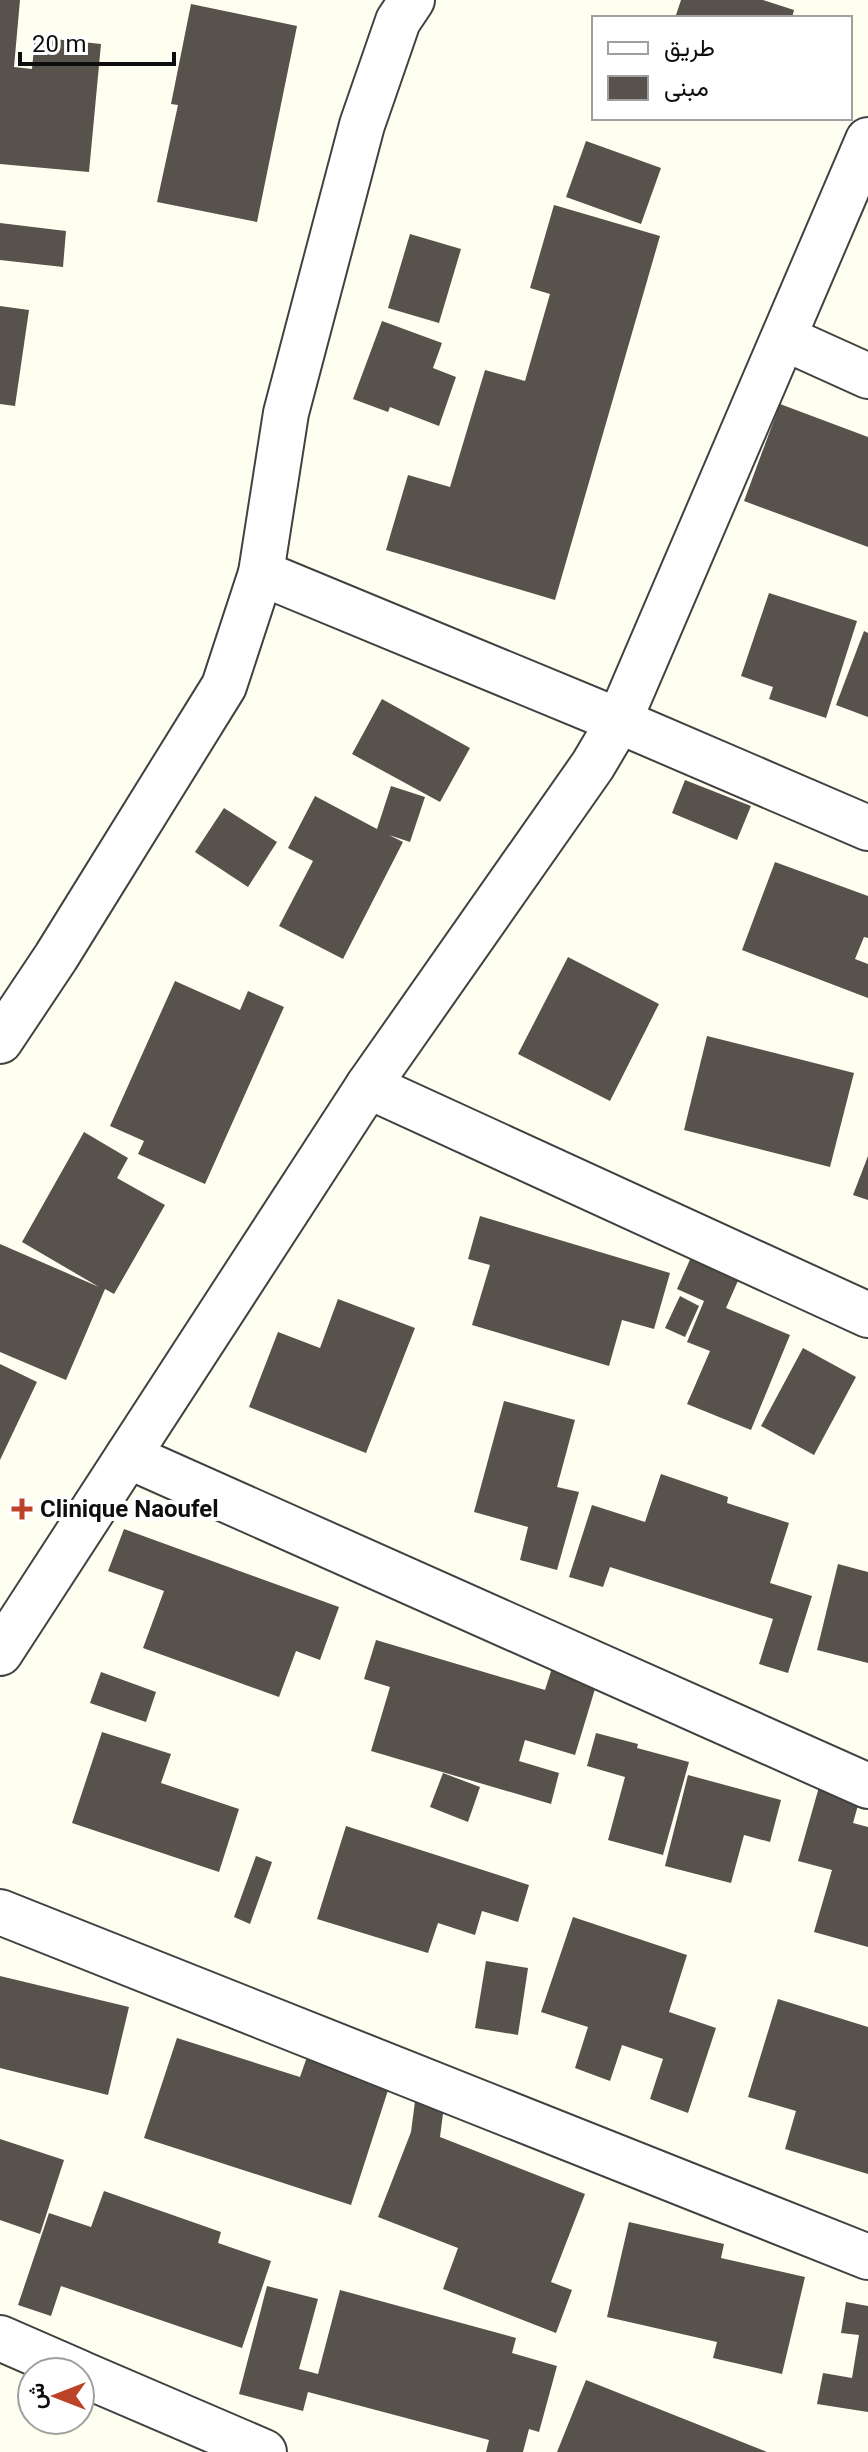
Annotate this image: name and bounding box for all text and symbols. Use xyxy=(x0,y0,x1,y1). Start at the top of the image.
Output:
scale bar xyxy=(20,16,174,66)
legend xyxy=(592,16,852,120)
text: 20 m xyxy=(32,27,86,65)
text: طريق xyxy=(664,31,715,69)
text: مبنى xyxy=(664,71,709,109)
place label: Clinique Naoufel xyxy=(40,1492,219,1530)
marker: Clinique Naoufel xyxy=(11,1498,33,1520)
north arrow xyxy=(16,2356,96,2436)
text: ش xyxy=(21,2383,56,2409)

